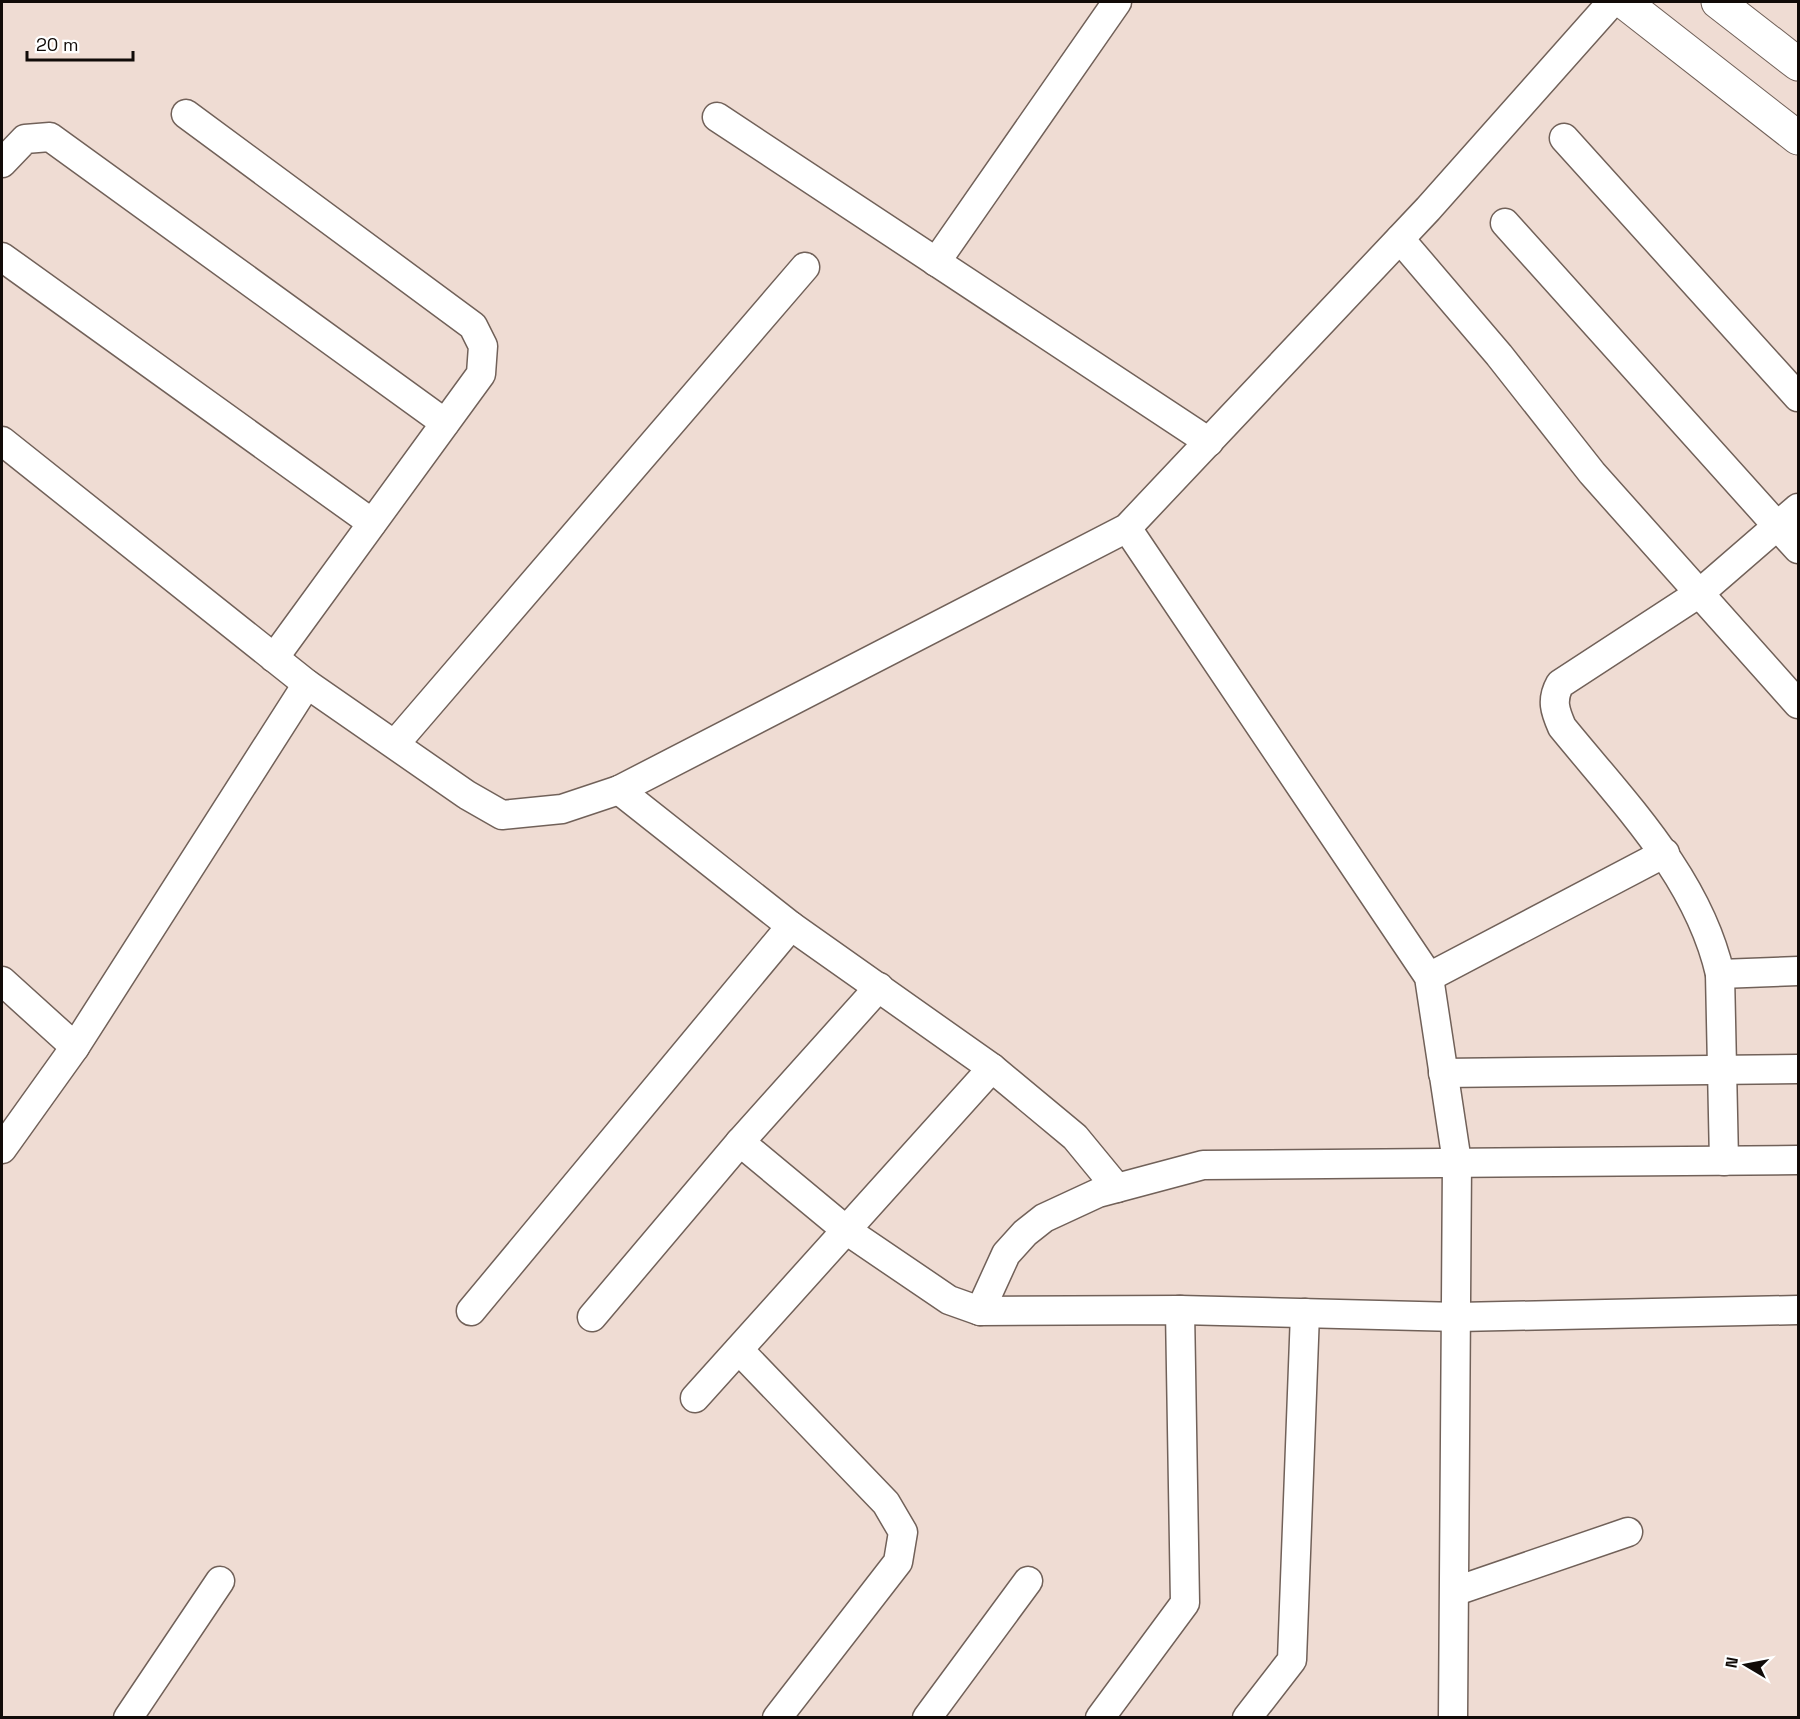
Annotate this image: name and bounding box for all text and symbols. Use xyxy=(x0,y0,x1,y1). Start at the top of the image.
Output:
scale bar xyxy=(27,24,134,62)
text: 20 m xyxy=(36,33,79,56)
north arrow xyxy=(1716,1635,1776,1695)
text: N xyxy=(1720,1655,1743,1670)

